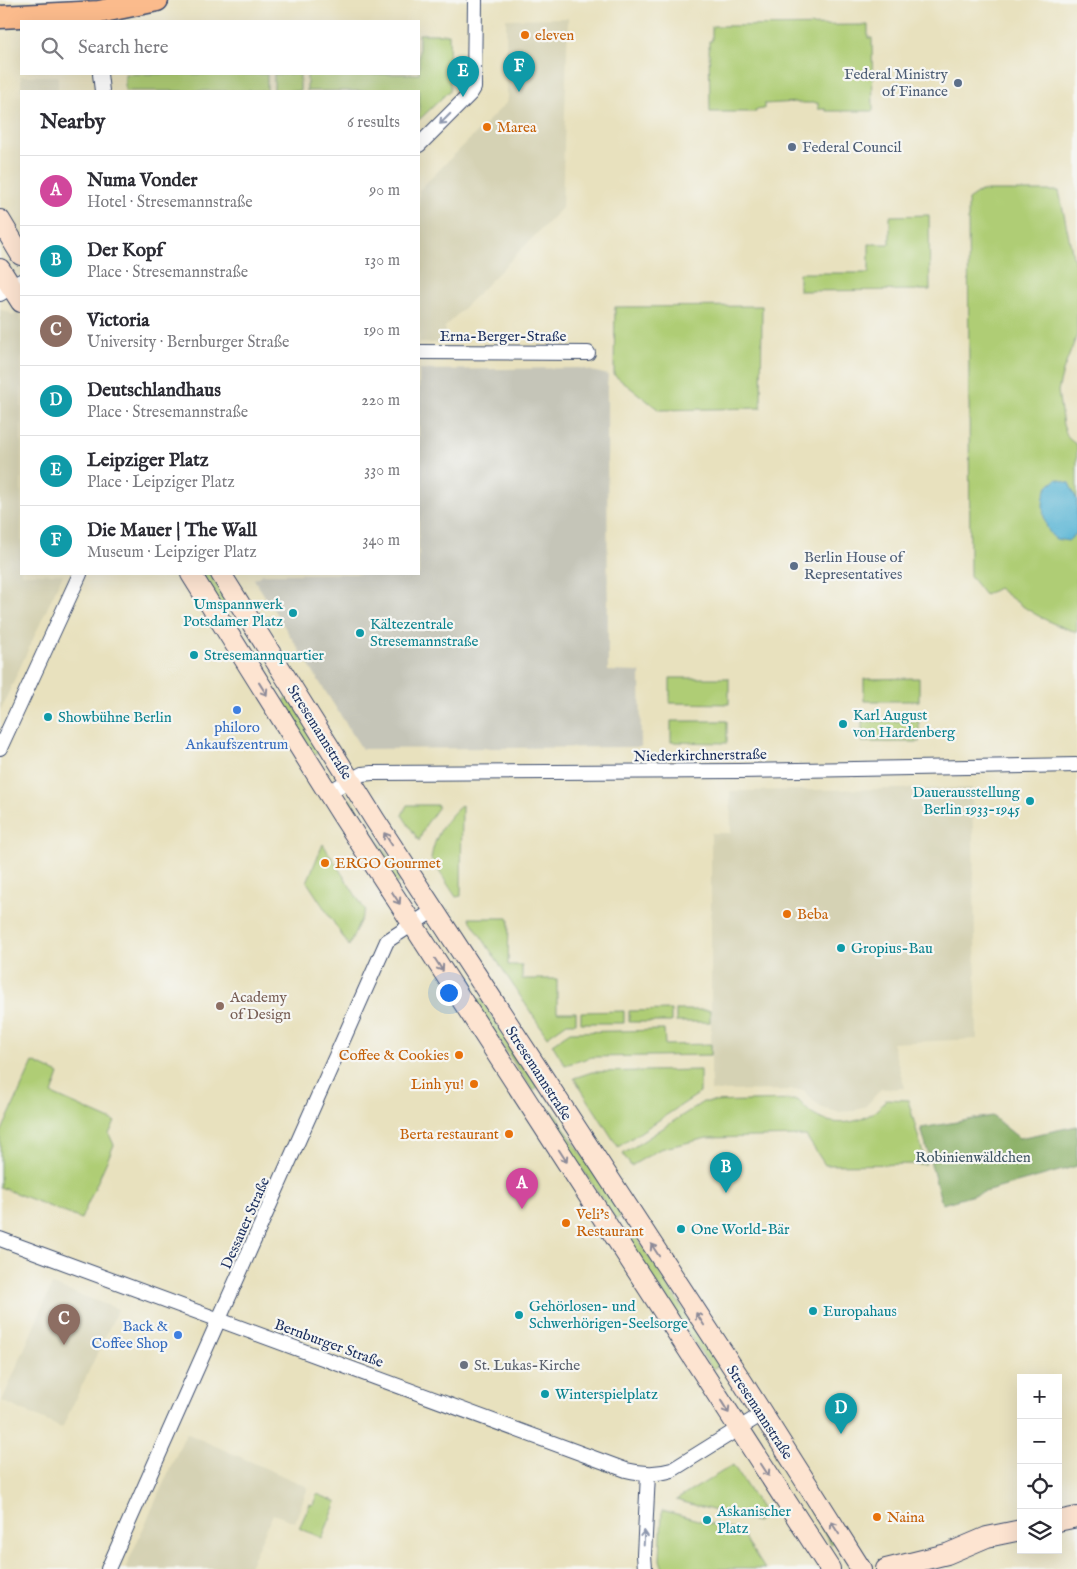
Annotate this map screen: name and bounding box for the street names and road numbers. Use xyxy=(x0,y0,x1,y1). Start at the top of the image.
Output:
street label: Erna-Berger-Straße xyxy=(440,327,566,346)
street label: Stresemannstraße xyxy=(283,681,356,783)
street label: Niederkirchnerstraße xyxy=(633,745,767,766)
street label: Stresemannstraße xyxy=(501,1023,576,1124)
street label: Dessauer Straße xyxy=(217,1174,274,1272)
street label: Bernburger Straße xyxy=(272,1315,386,1372)
street label: Stresemannstraße xyxy=(722,1362,797,1463)

